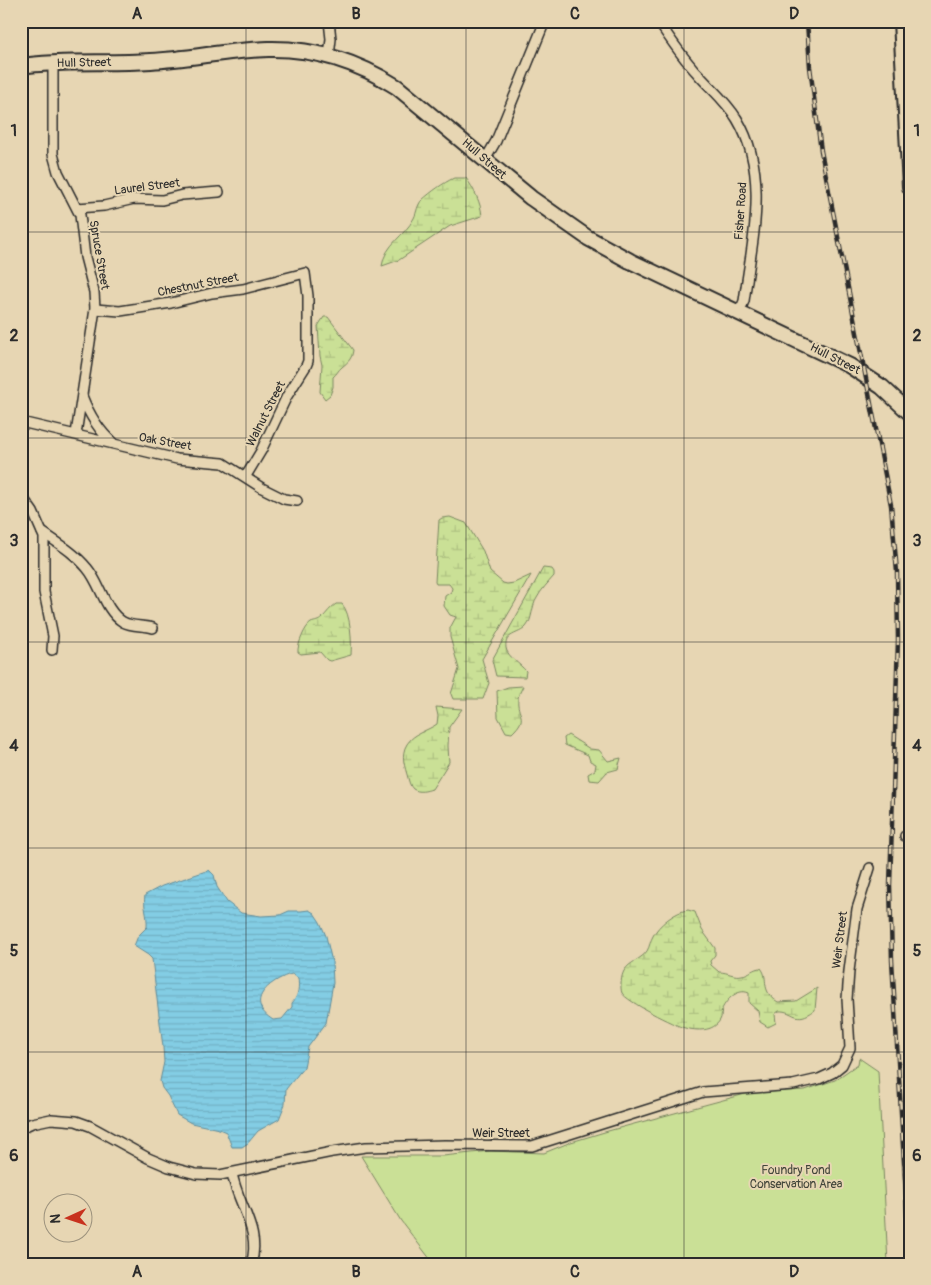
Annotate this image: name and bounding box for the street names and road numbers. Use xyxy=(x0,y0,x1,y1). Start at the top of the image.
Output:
street label: Hull Street xyxy=(57,55,112,71)
street label: Hull Street xyxy=(459,135,510,183)
street label: Laurel Street xyxy=(113,176,181,198)
street label: Fisher Road xyxy=(731,181,751,240)
street label: Spruce Street xyxy=(86,219,113,291)
street label: Chestnut Street xyxy=(156,270,240,300)
street label: Hull Street xyxy=(807,340,863,378)
street label: Walnut Street xyxy=(243,379,289,449)
street label: Oak Street xyxy=(137,430,193,454)
street label: Weir Street xyxy=(829,910,851,970)
street label: Weir Street xyxy=(472,1126,530,1141)

